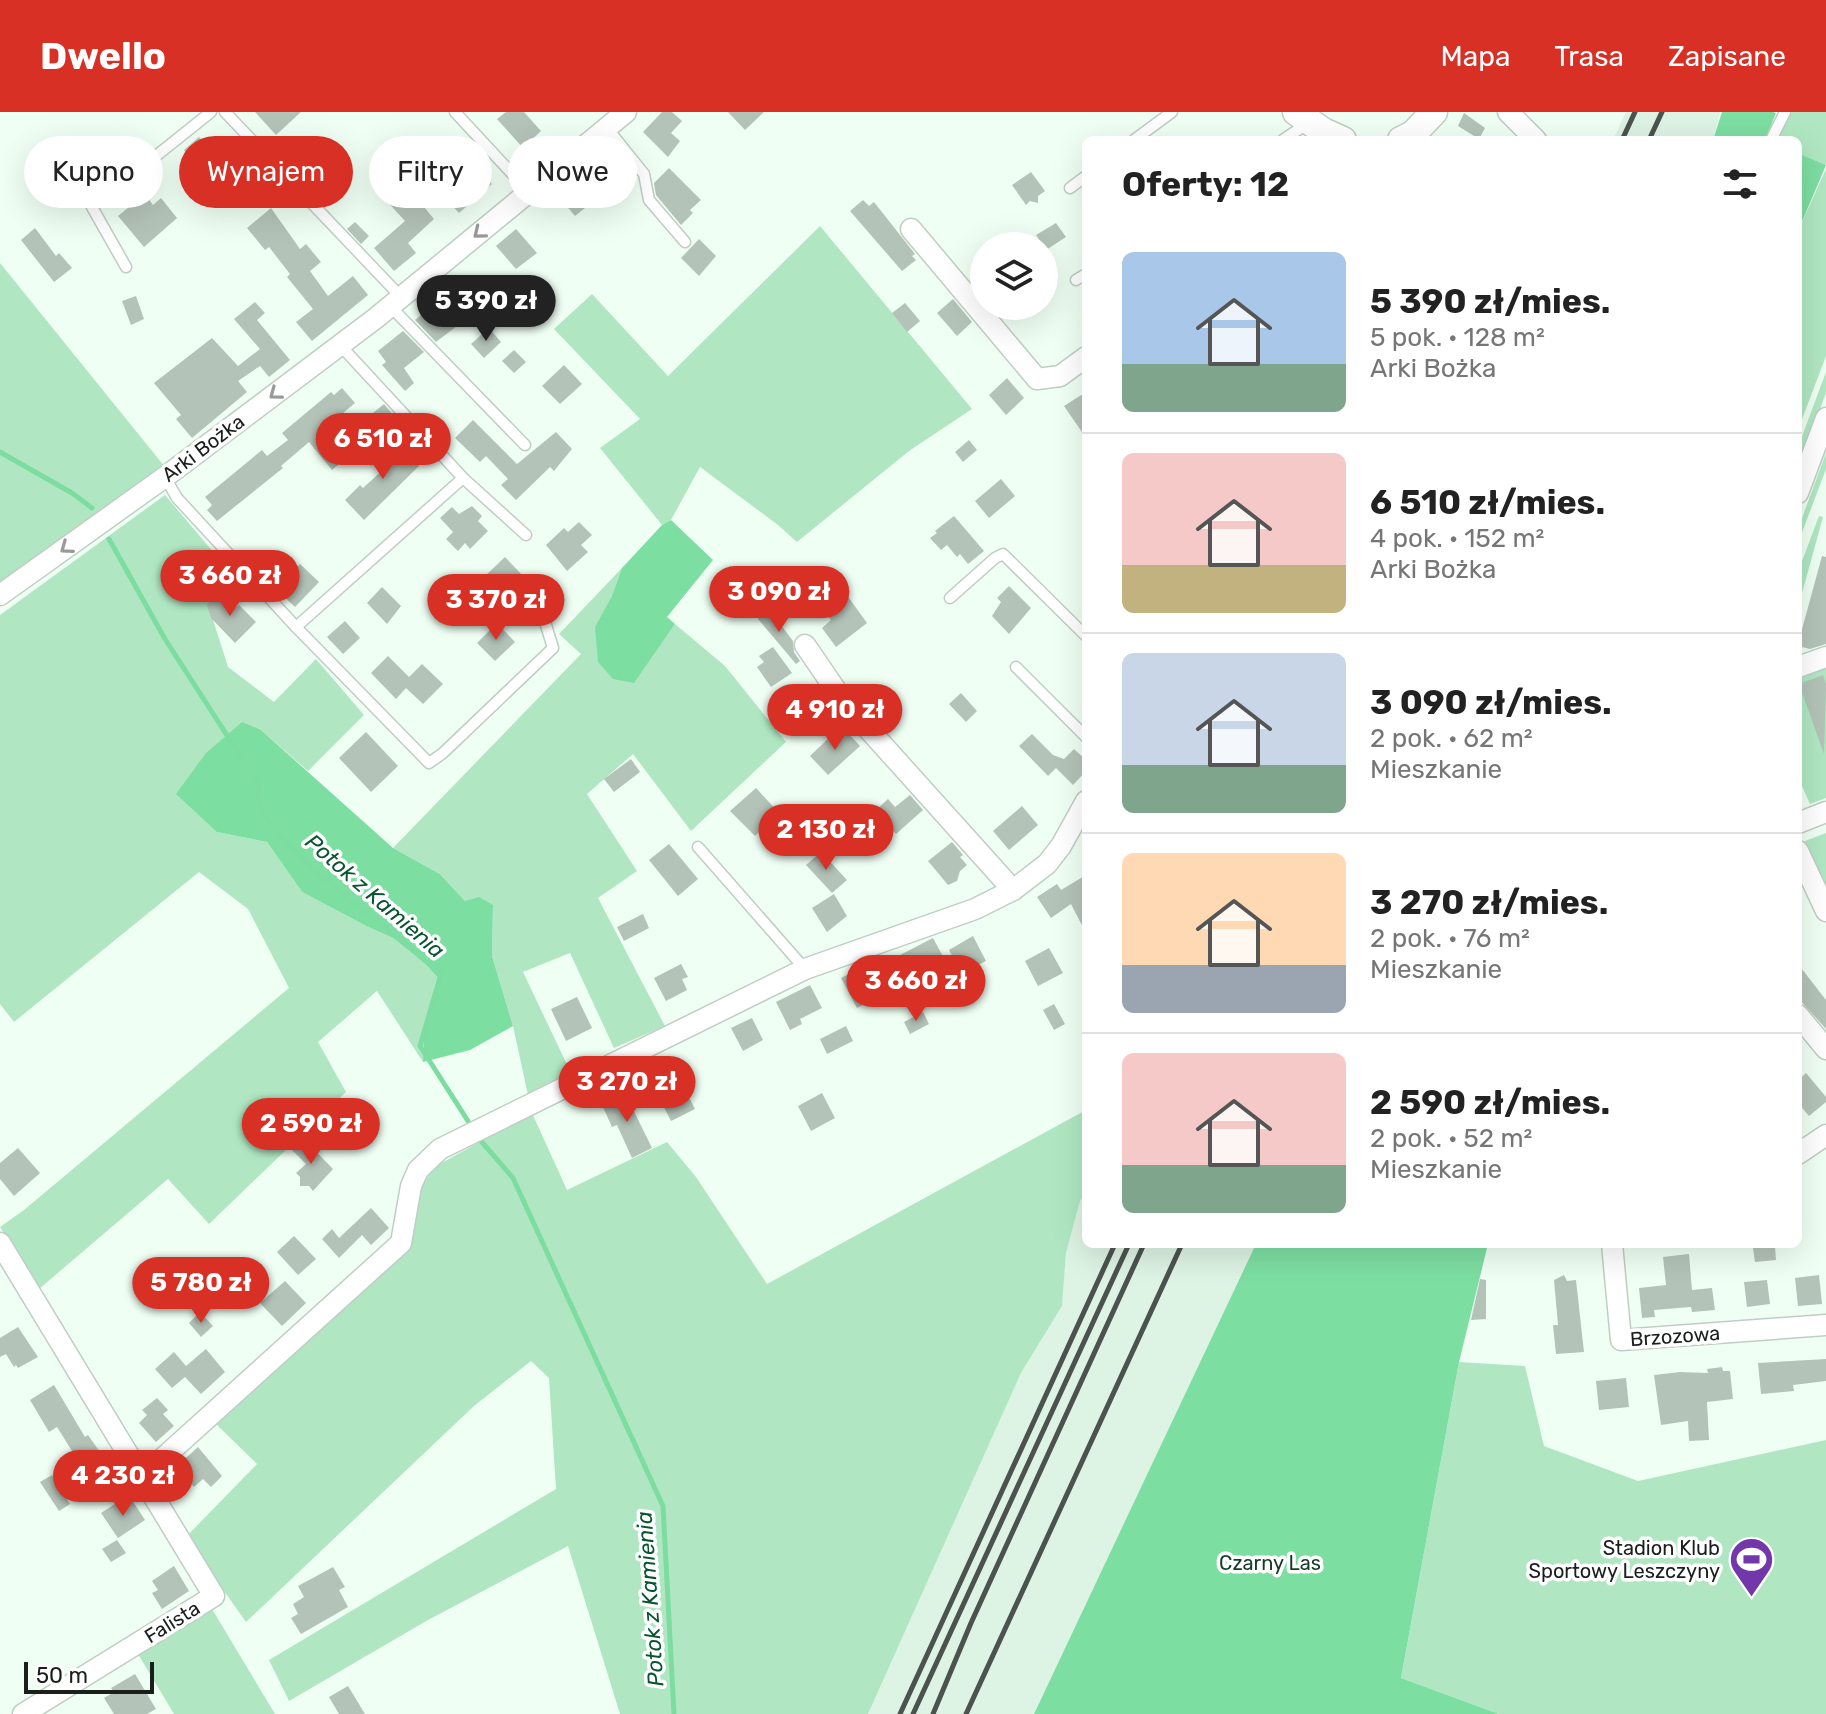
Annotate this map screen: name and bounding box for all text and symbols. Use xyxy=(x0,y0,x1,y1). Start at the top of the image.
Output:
text: Dwello xyxy=(40,33,166,79)
text: Mapa xyxy=(1441,40,1510,73)
text: Trasa xyxy=(1554,40,1624,73)
text: Zapisane xyxy=(1668,40,1786,73)
chip: Kupno xyxy=(24,136,163,208)
chip: Wynajem xyxy=(179,136,353,208)
chip: Filtry xyxy=(369,136,492,208)
chip: Nowe xyxy=(508,136,637,208)
icon: filters xyxy=(1718,162,1762,206)
text: Oferty: 12 xyxy=(1122,164,1289,205)
one-way arrow xyxy=(474,223,488,238)
map controls xyxy=(970,232,1058,320)
button: layers xyxy=(970,232,1058,320)
pin: 5 390 zł xyxy=(403,275,569,343)
text: 5 390 zł/mies. xyxy=(1370,281,1610,322)
icon: home xyxy=(1186,284,1282,380)
text: 5 390 zł xyxy=(435,285,537,316)
text: 5 pok. · 128 m² xyxy=(1370,322,1545,353)
text: Arki Bożka xyxy=(1370,353,1496,384)
one-way arrow xyxy=(269,384,284,398)
street label: Arki Bożka xyxy=(157,409,249,487)
pin: 6 510 zł xyxy=(300,413,466,481)
text: 6 510 zł xyxy=(334,423,432,454)
text: 6 510 zł/mies. xyxy=(1370,482,1605,523)
icon: home xyxy=(1186,485,1282,581)
text: 4 pok. · 152 m² xyxy=(1370,523,1544,554)
one-way arrow xyxy=(60,538,74,553)
pin: 3 660 zł xyxy=(147,550,313,618)
text: Arki Bożka xyxy=(1370,554,1496,585)
text: 3 660 zł xyxy=(178,560,282,591)
pin: 3 090 zł xyxy=(696,566,862,634)
pin: 3 370 zł xyxy=(413,574,579,642)
text: 3 090 zł xyxy=(727,576,831,607)
text: 3 370 zł xyxy=(445,584,547,615)
text: 3 090 zł/mies. xyxy=(1370,682,1612,723)
pin: 4 910 zł xyxy=(752,684,918,752)
icon: home xyxy=(1186,685,1282,781)
text: 4 910 zł xyxy=(785,694,885,725)
text: 2 pok. · 62 m² xyxy=(1370,723,1533,754)
text: Mieszkanie xyxy=(1370,754,1502,785)
pin: 2 130 zł xyxy=(743,804,909,872)
text: 2 130 zł xyxy=(776,814,876,845)
water label: Potok z Kamienia xyxy=(300,828,450,964)
text: 3 270 zł/mies. xyxy=(1370,882,1608,923)
icon: home xyxy=(1186,885,1282,981)
text: 2 pok. · 76 m² xyxy=(1370,923,1530,954)
text: Mieszkanie xyxy=(1370,954,1502,985)
pin: 3 660 zł xyxy=(833,955,999,1023)
text: 3 660 zł xyxy=(864,965,968,996)
pin: 3 270 zł xyxy=(544,1056,710,1124)
text: 3 270 zł xyxy=(577,1066,677,1097)
text: 2 590 zł/mies. xyxy=(1370,1082,1610,1123)
icon: home xyxy=(1186,1085,1282,1181)
pin: 2 590 zł xyxy=(228,1098,394,1166)
text: 2 590 zł xyxy=(260,1108,362,1139)
text: 2 pok. · 52 m² xyxy=(1370,1123,1532,1154)
text: Mieszkanie xyxy=(1370,1154,1502,1185)
pin: 5 780 zł xyxy=(118,1257,284,1325)
text: 5 780 zł xyxy=(150,1267,252,1298)
street label: Brzozowa xyxy=(1629,1321,1721,1351)
pin: 4 230 zł xyxy=(40,1450,206,1518)
text: 4 230 zł xyxy=(71,1460,175,1491)
water label: Potok z Kamienia xyxy=(630,1510,670,1687)
place label: Stadion Klub Sportowy Leszczyny xyxy=(1529,1536,1720,1583)
sports icon: Stadion Klub Sportowy Leszczyny xyxy=(1727,1536,1775,1599)
park label: Czarny Las xyxy=(1219,1551,1321,1575)
street label: Falista xyxy=(140,1596,204,1648)
scale bar xyxy=(24,1658,154,1694)
text: 50 m xyxy=(36,1662,88,1689)

